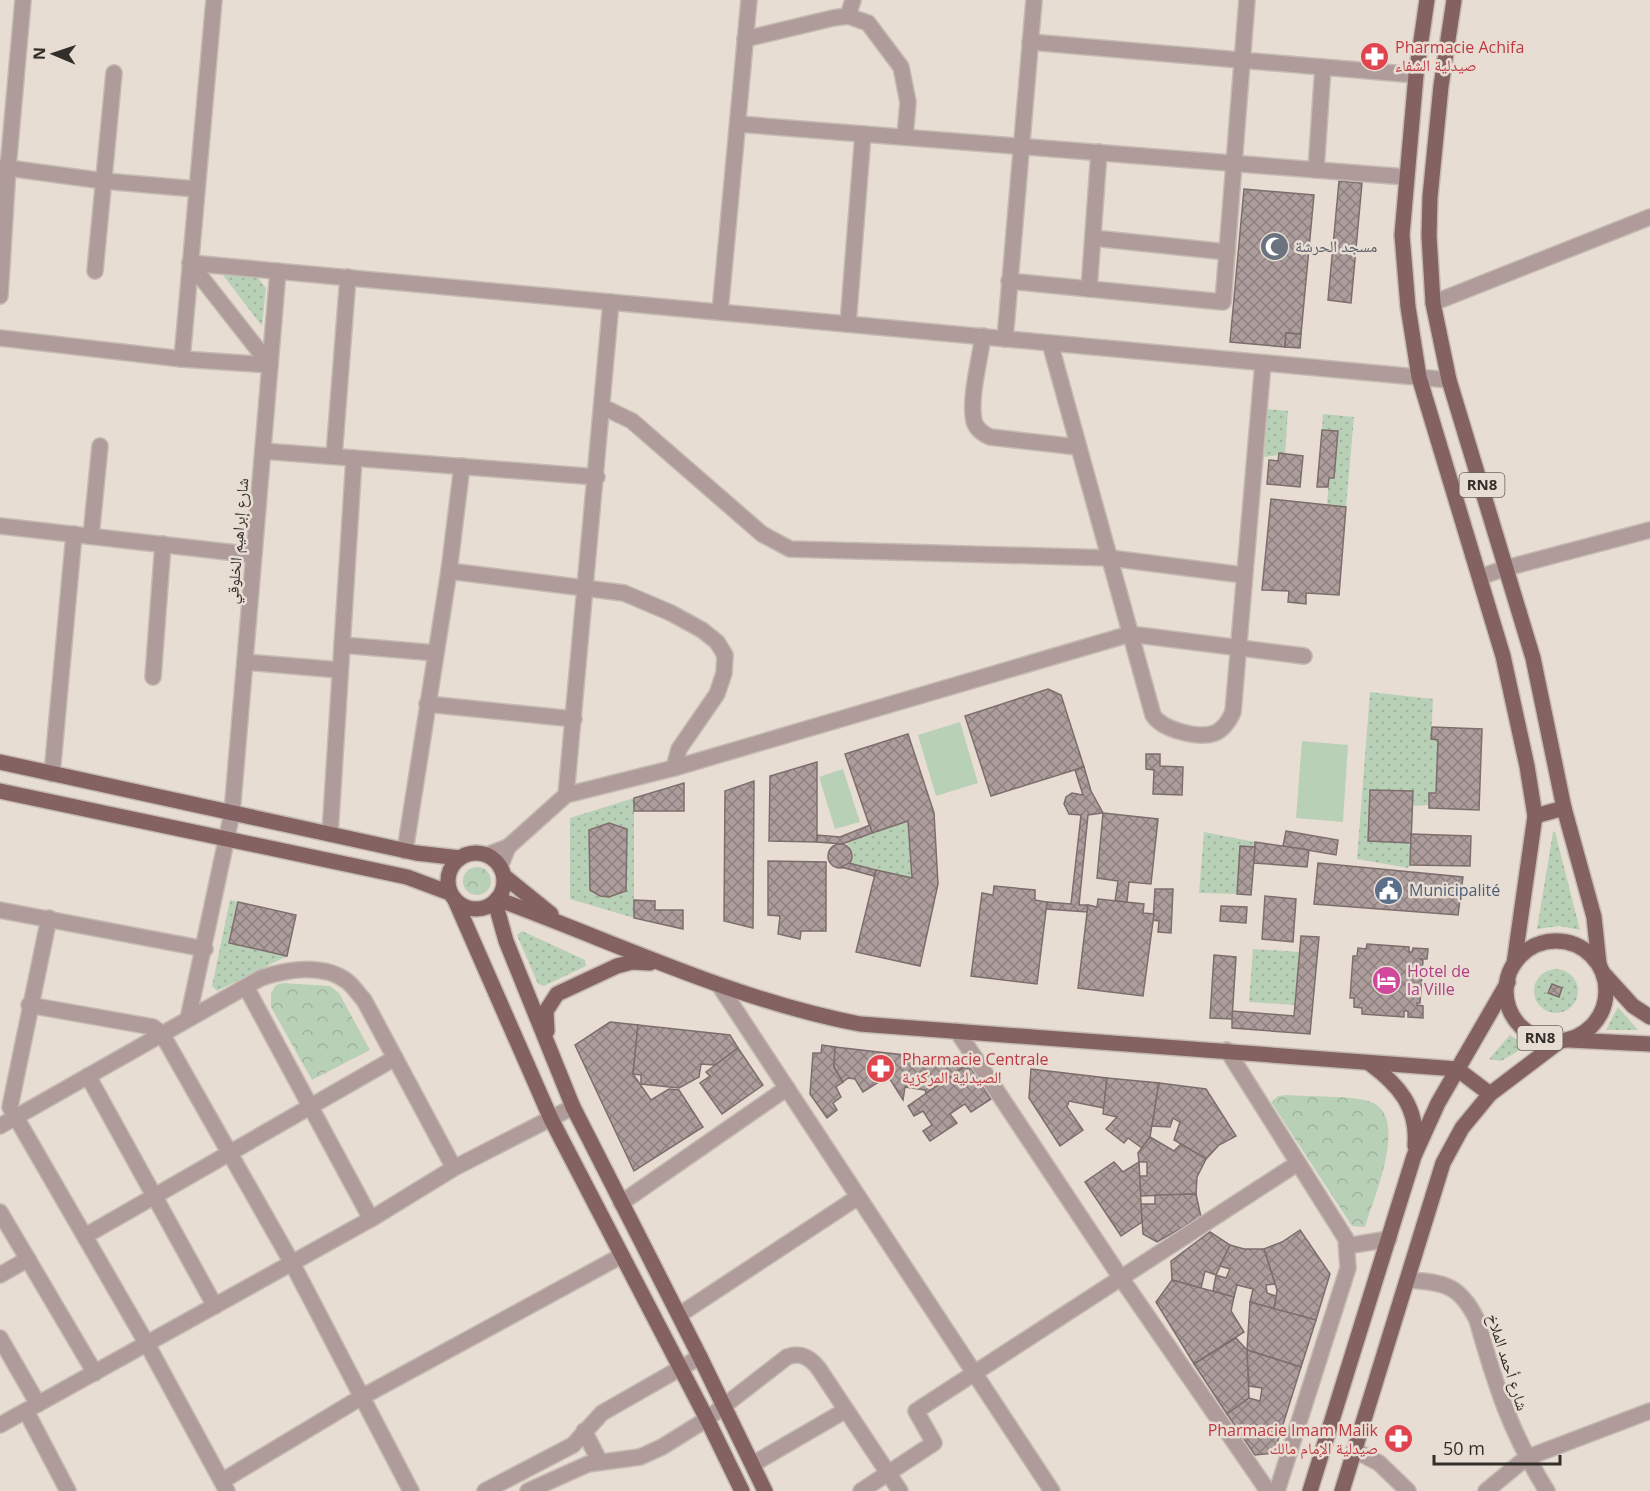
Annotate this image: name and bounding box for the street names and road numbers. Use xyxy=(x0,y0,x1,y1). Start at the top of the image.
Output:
road number: RN8 xyxy=(1460,473,1504,497)
street label: شارع إبراهيم الخلوقي xyxy=(221,477,256,605)
road number: RN8 xyxy=(1518,1026,1562,1050)
street label: شارع أحمد الملاخ xyxy=(1482,1311,1534,1413)

